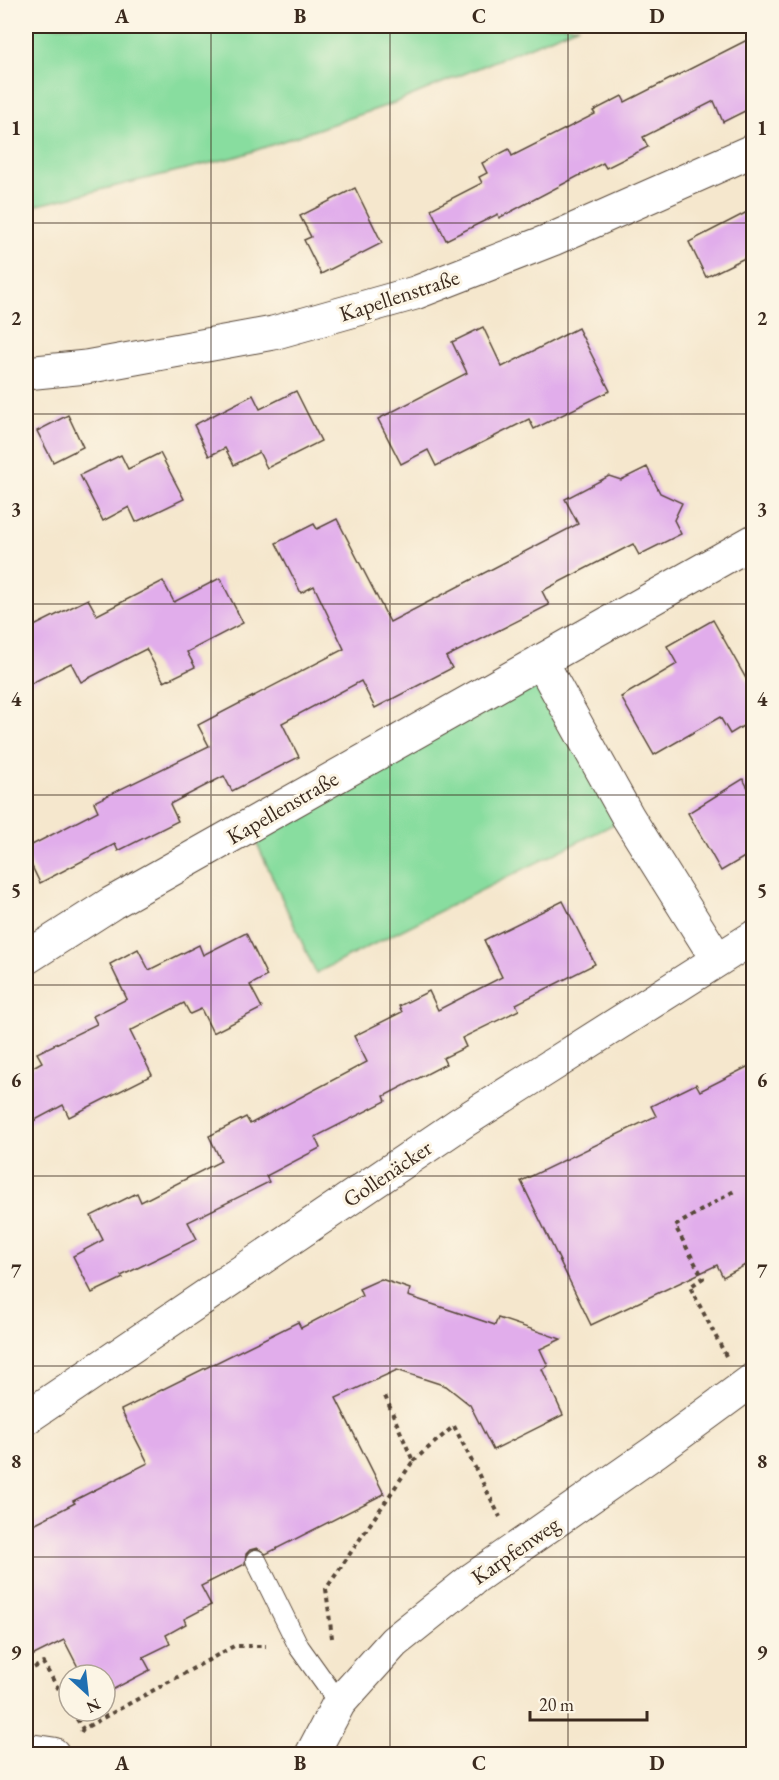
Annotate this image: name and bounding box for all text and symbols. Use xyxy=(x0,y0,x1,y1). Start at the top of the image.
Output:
text: A xyxy=(114,3,130,29)
text: B xyxy=(294,3,306,29)
text: C xyxy=(472,3,486,29)
text: D xyxy=(649,3,665,29)
text: 1 xyxy=(11,115,21,141)
text: 1 xyxy=(757,115,767,141)
street label: Kapellenstraße xyxy=(336,262,463,328)
text: 2 xyxy=(11,305,22,331)
text: 2 xyxy=(757,305,768,331)
text: 3 xyxy=(11,496,21,522)
text: 3 xyxy=(757,496,767,522)
text: 4 xyxy=(11,686,22,712)
text: 4 xyxy=(757,686,768,712)
street label: Kapellenstraße xyxy=(221,764,344,851)
text: 5 xyxy=(11,877,21,903)
text: 5 xyxy=(757,877,767,903)
text: 6 xyxy=(11,1067,22,1093)
text: 6 xyxy=(757,1067,768,1093)
street label: Gollenäcker xyxy=(337,1133,438,1214)
text: 7 xyxy=(11,1258,22,1284)
text: 7 xyxy=(757,1258,768,1284)
text: 8 xyxy=(11,1448,21,1474)
text: 8 xyxy=(757,1448,767,1474)
street label: Karpfenweg xyxy=(465,1509,565,1591)
text: 9 xyxy=(11,1639,22,1665)
text: 9 xyxy=(757,1639,768,1665)
north arrow xyxy=(57,1663,117,1723)
scale bar xyxy=(530,1684,647,1722)
text: 20 m xyxy=(539,1693,574,1716)
text: N xyxy=(83,1694,104,1718)
text: A xyxy=(114,1750,130,1776)
text: B xyxy=(294,1750,306,1776)
text: C xyxy=(472,1750,486,1776)
text: D xyxy=(649,1750,665,1776)

